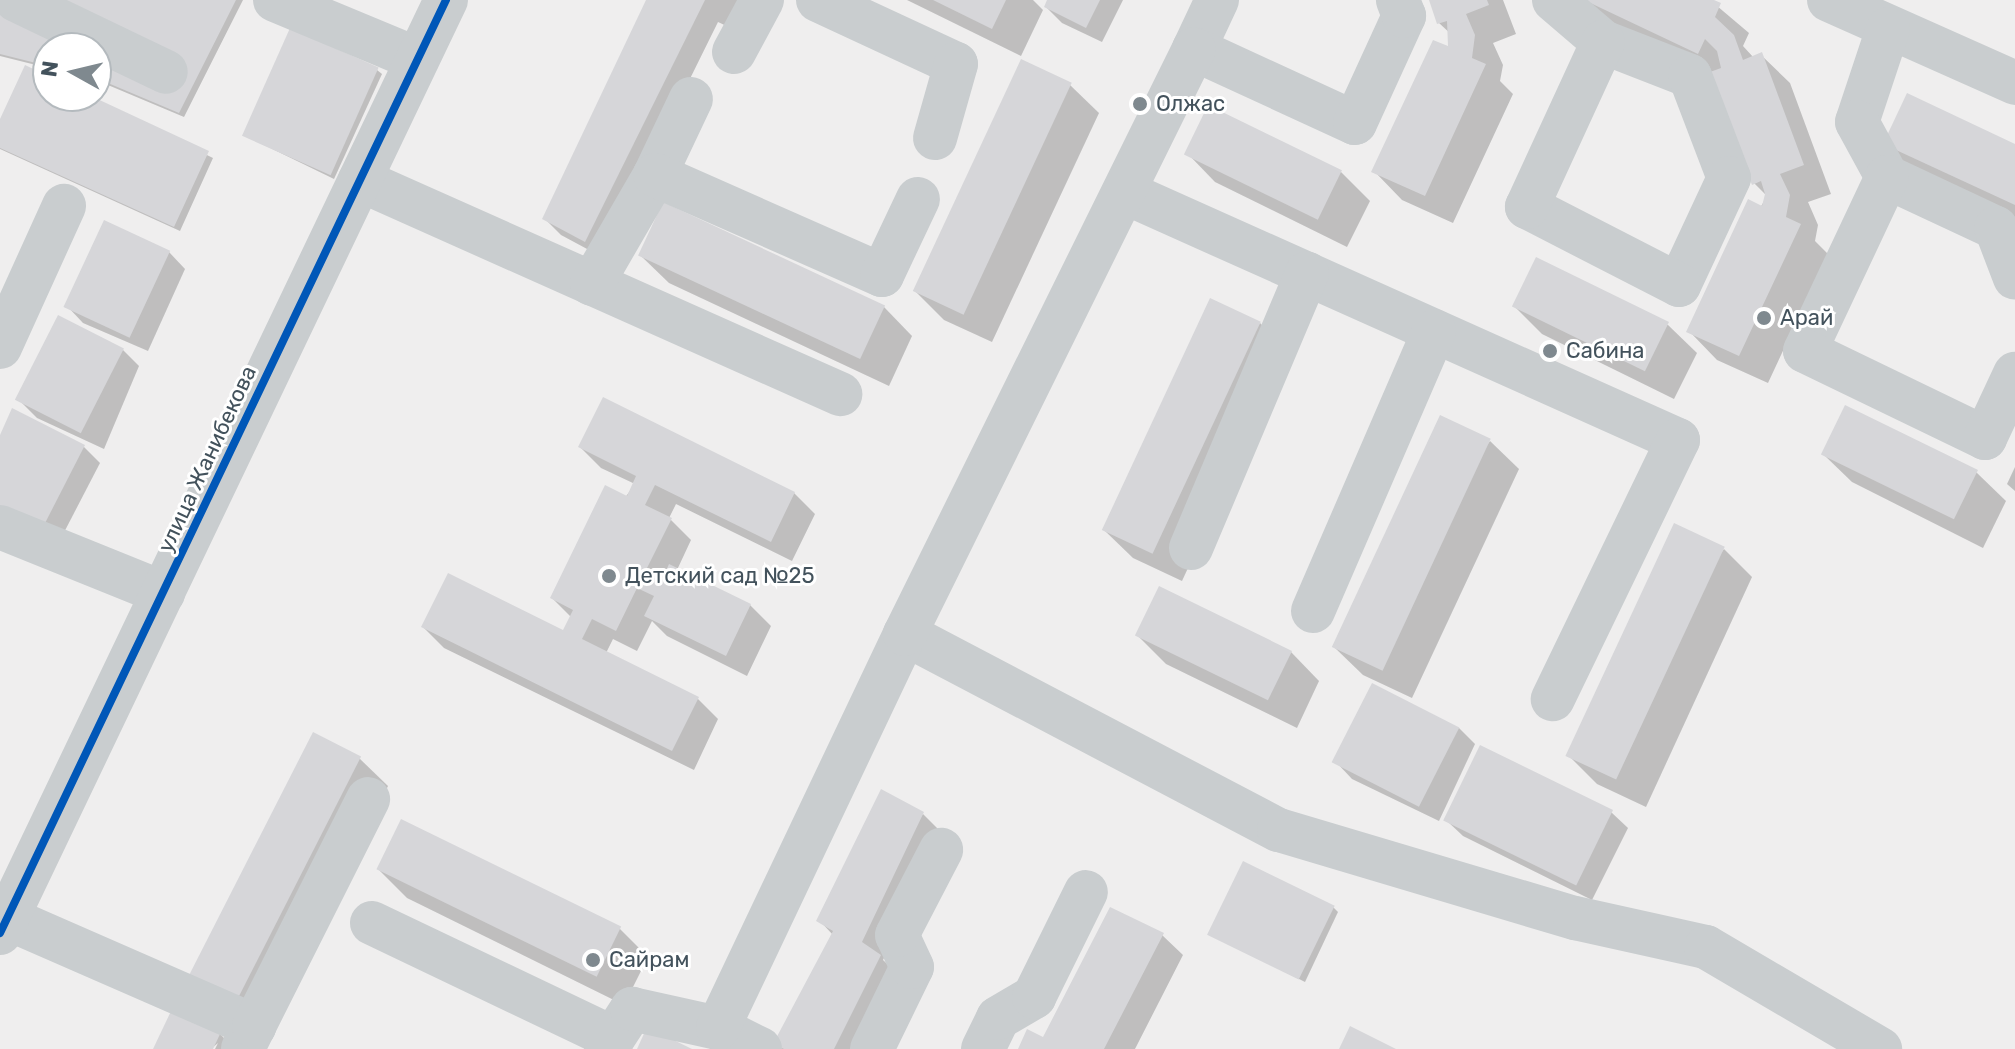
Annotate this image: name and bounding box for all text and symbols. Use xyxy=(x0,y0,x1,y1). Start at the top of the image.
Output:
north arrow xyxy=(32,32,112,112)
text: N xyxy=(35,59,64,79)
place label: Олжас xyxy=(1156,91,1225,117)
marker: Олжас xyxy=(1131,95,1149,113)
place label: Арай xyxy=(1780,305,1833,331)
marker: Арай xyxy=(1755,309,1773,327)
place label: Сабина xyxy=(1566,338,1645,364)
marker: Сабина xyxy=(1541,342,1559,360)
street label: улица Жанибекова xyxy=(152,361,262,557)
place label: Детский сад №25 xyxy=(625,563,815,589)
marker: Детский сад №25 xyxy=(600,567,618,585)
place label: Сайрам xyxy=(609,947,689,973)
marker: Сайрам xyxy=(584,951,602,969)

